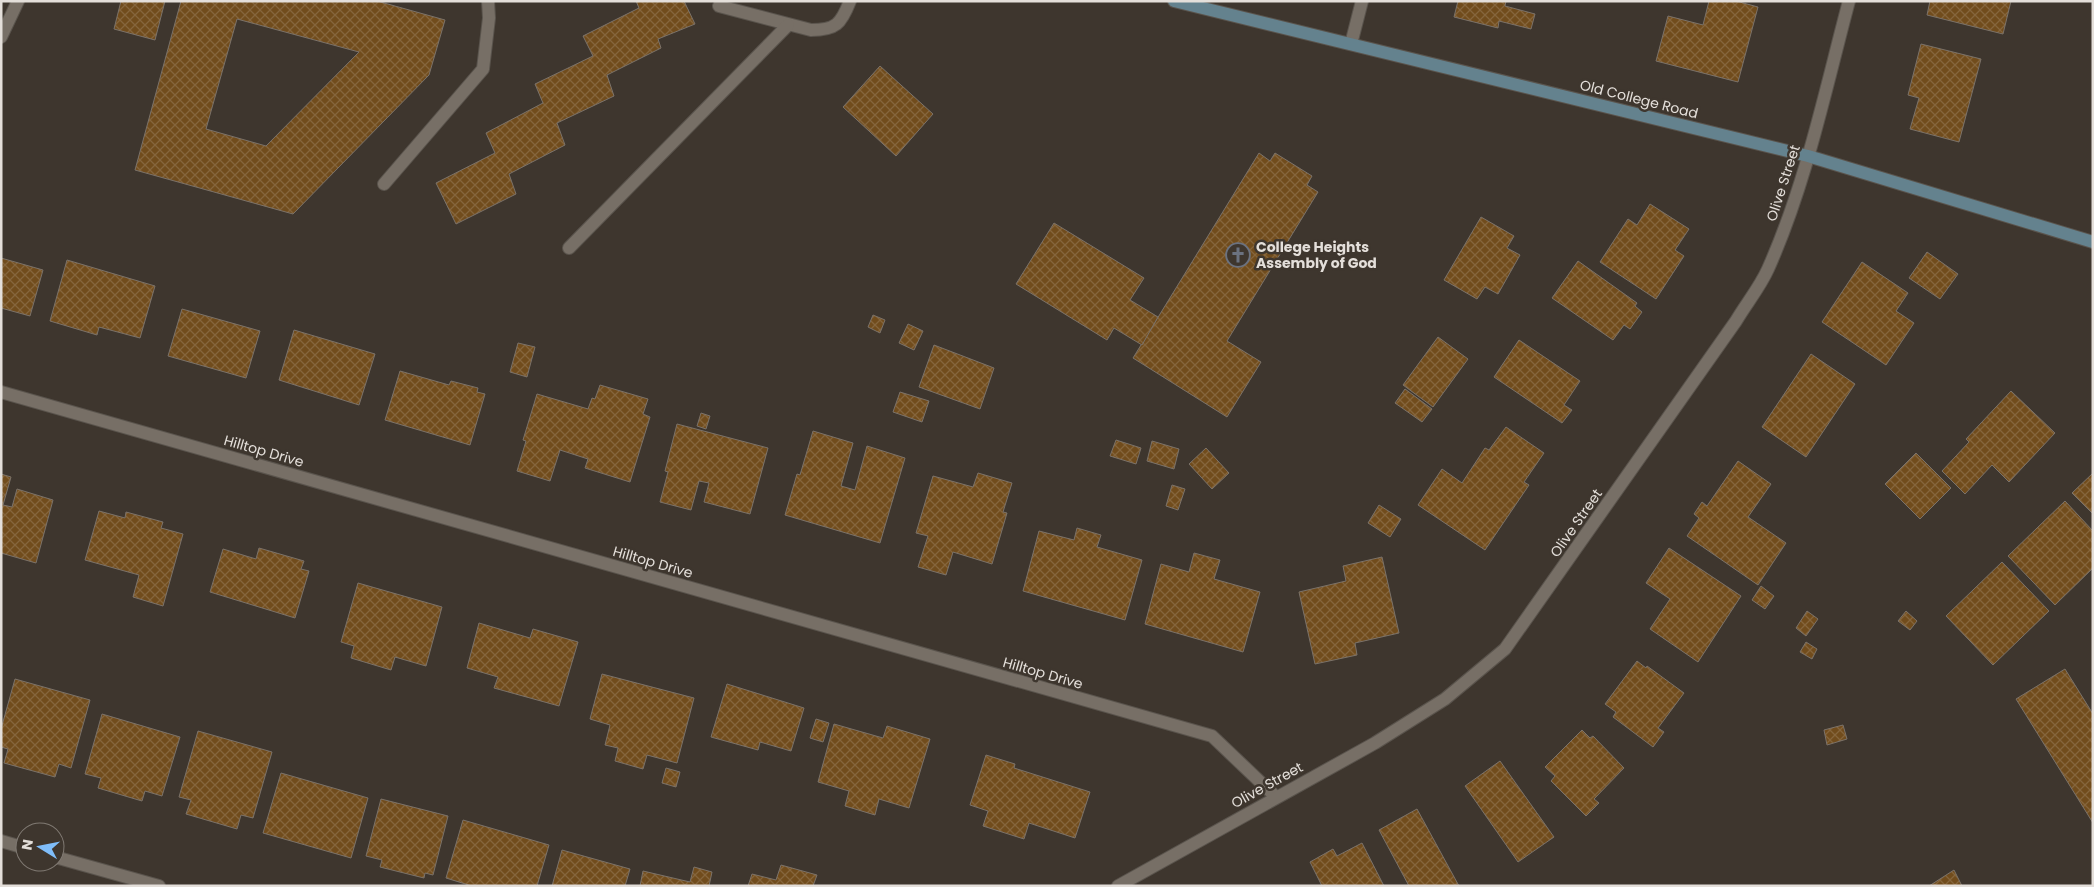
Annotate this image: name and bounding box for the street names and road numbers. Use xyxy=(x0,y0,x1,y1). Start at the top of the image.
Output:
street label: Old College Road xyxy=(1578,75,1700,123)
street label: Olive Street xyxy=(1761,142,1805,224)
street label: Hilltop Drive xyxy=(222,430,307,472)
street label: Olive Street xyxy=(1545,485,1607,561)
street label: Hilltop Drive xyxy=(611,541,696,583)
street label: Hilltop Drive xyxy=(1001,652,1086,694)
street label: Olive Street xyxy=(1228,757,1306,813)

